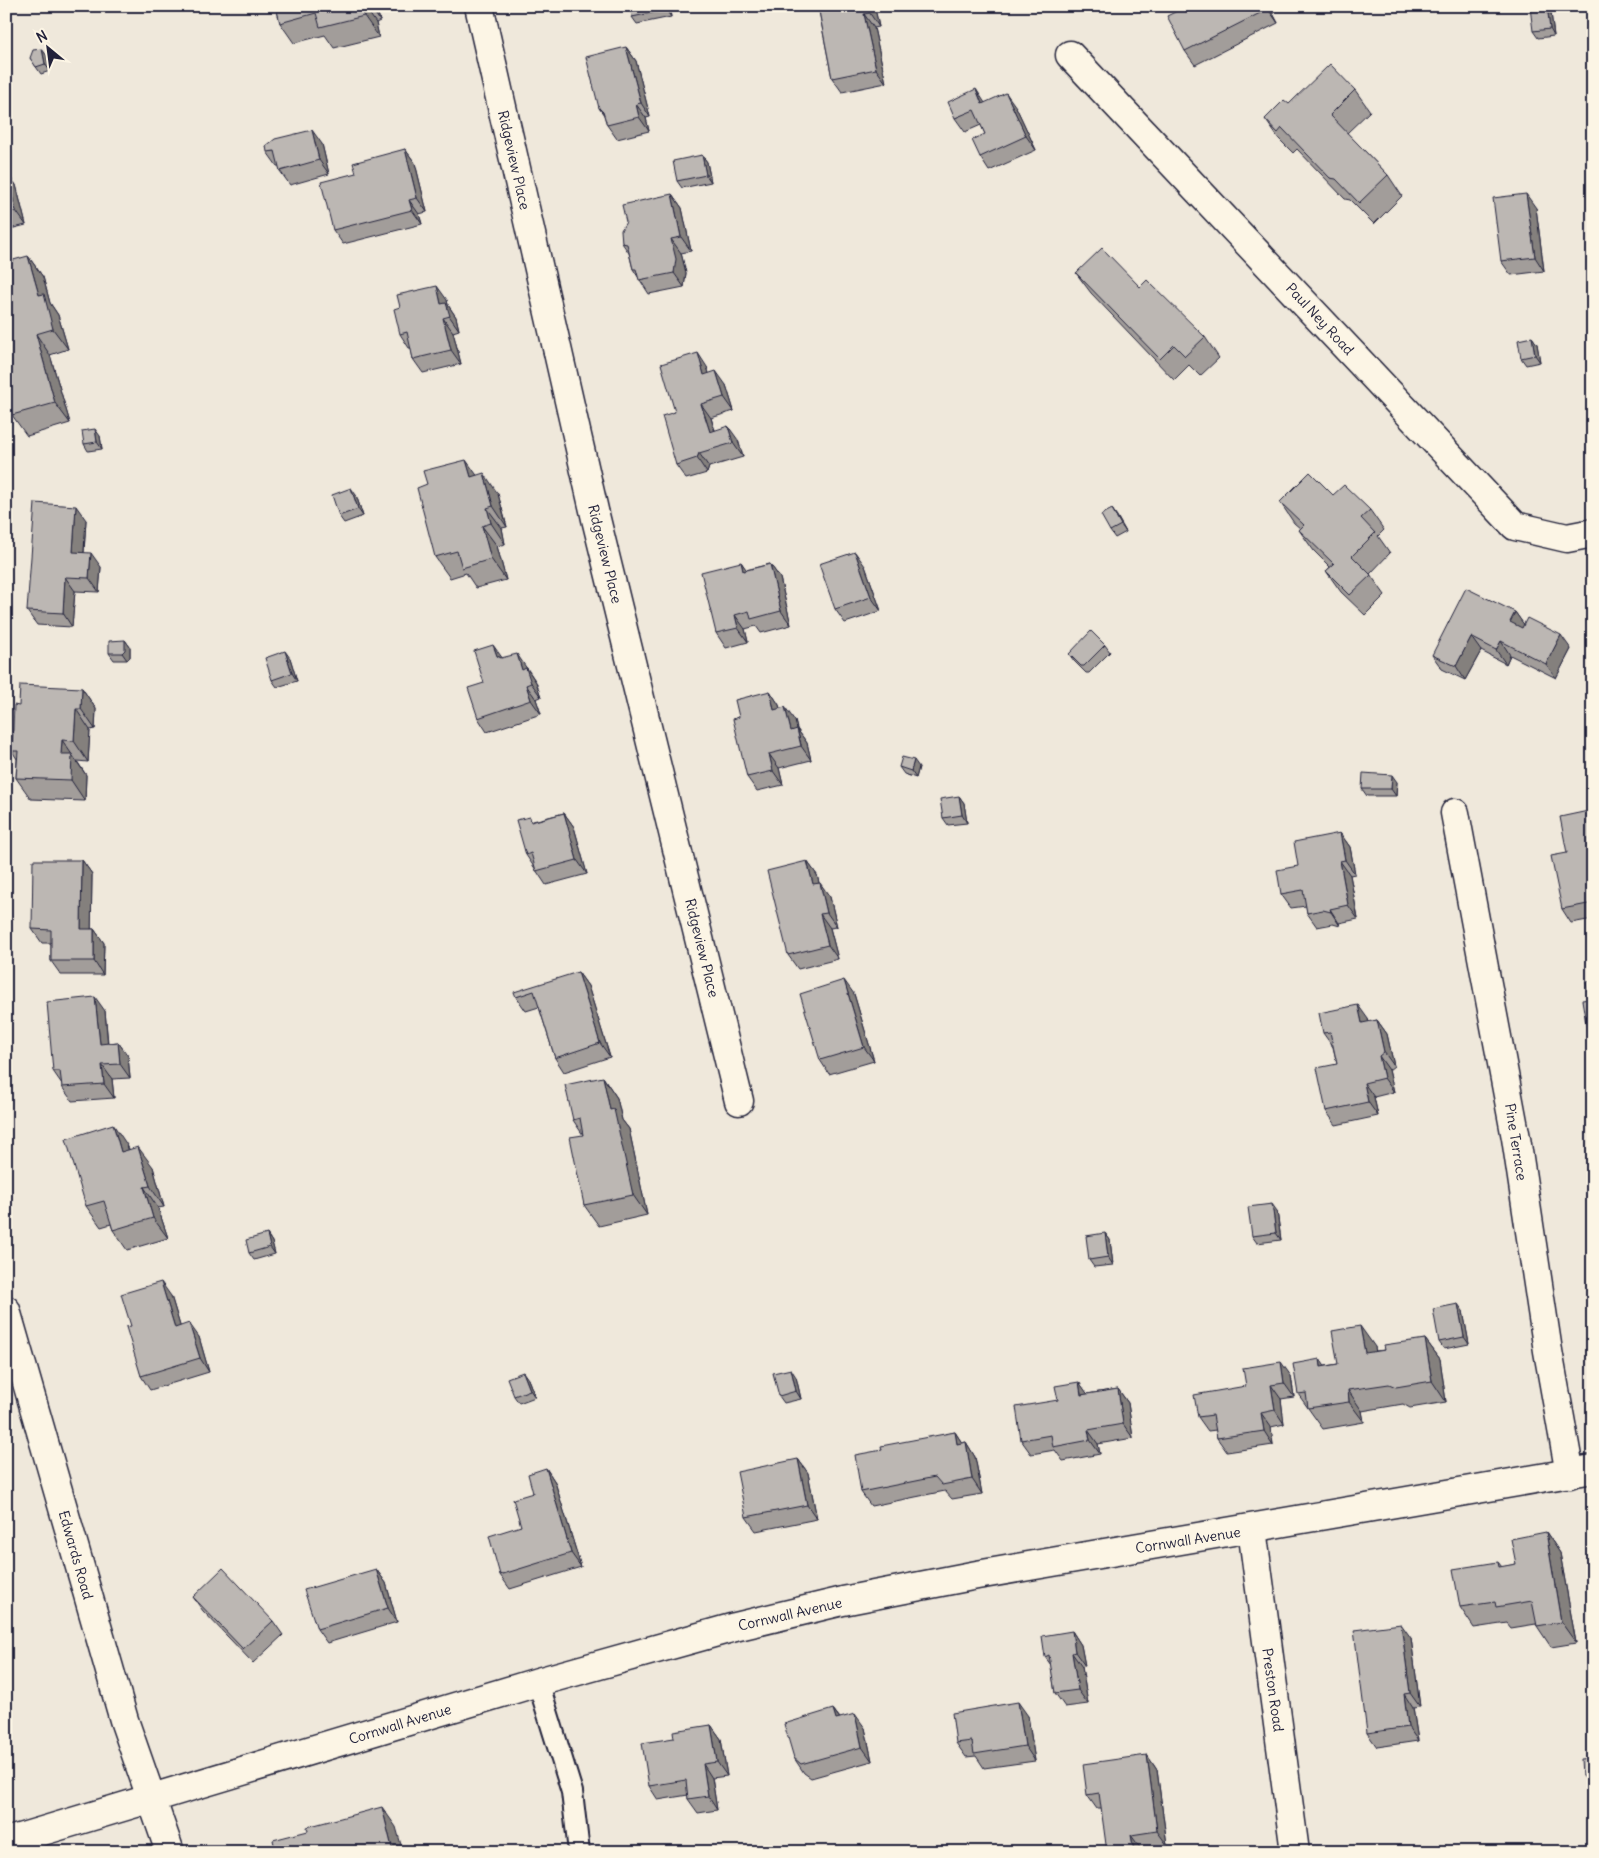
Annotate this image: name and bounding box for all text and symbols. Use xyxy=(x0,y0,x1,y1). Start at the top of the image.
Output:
north arrow xyxy=(22,22,72,72)
text: N xyxy=(33,26,50,47)
street label: Ridgeview Place xyxy=(494,109,534,211)
street label: Paul Ney Road xyxy=(1282,279,1358,359)
street label: Ridgeview Place xyxy=(584,503,626,605)
street label: Ridgeview Place xyxy=(681,897,723,999)
street label: Pine Terrace xyxy=(1501,1102,1531,1182)
street label: Edwards Road xyxy=(55,1509,97,1601)
street label: Cornwall Avenue xyxy=(1134,1523,1242,1557)
street label: Cornwall Avenue xyxy=(736,1593,844,1635)
street label: Preston Road xyxy=(1258,1647,1288,1733)
street label: Cornwall Avenue xyxy=(347,1700,453,1748)

